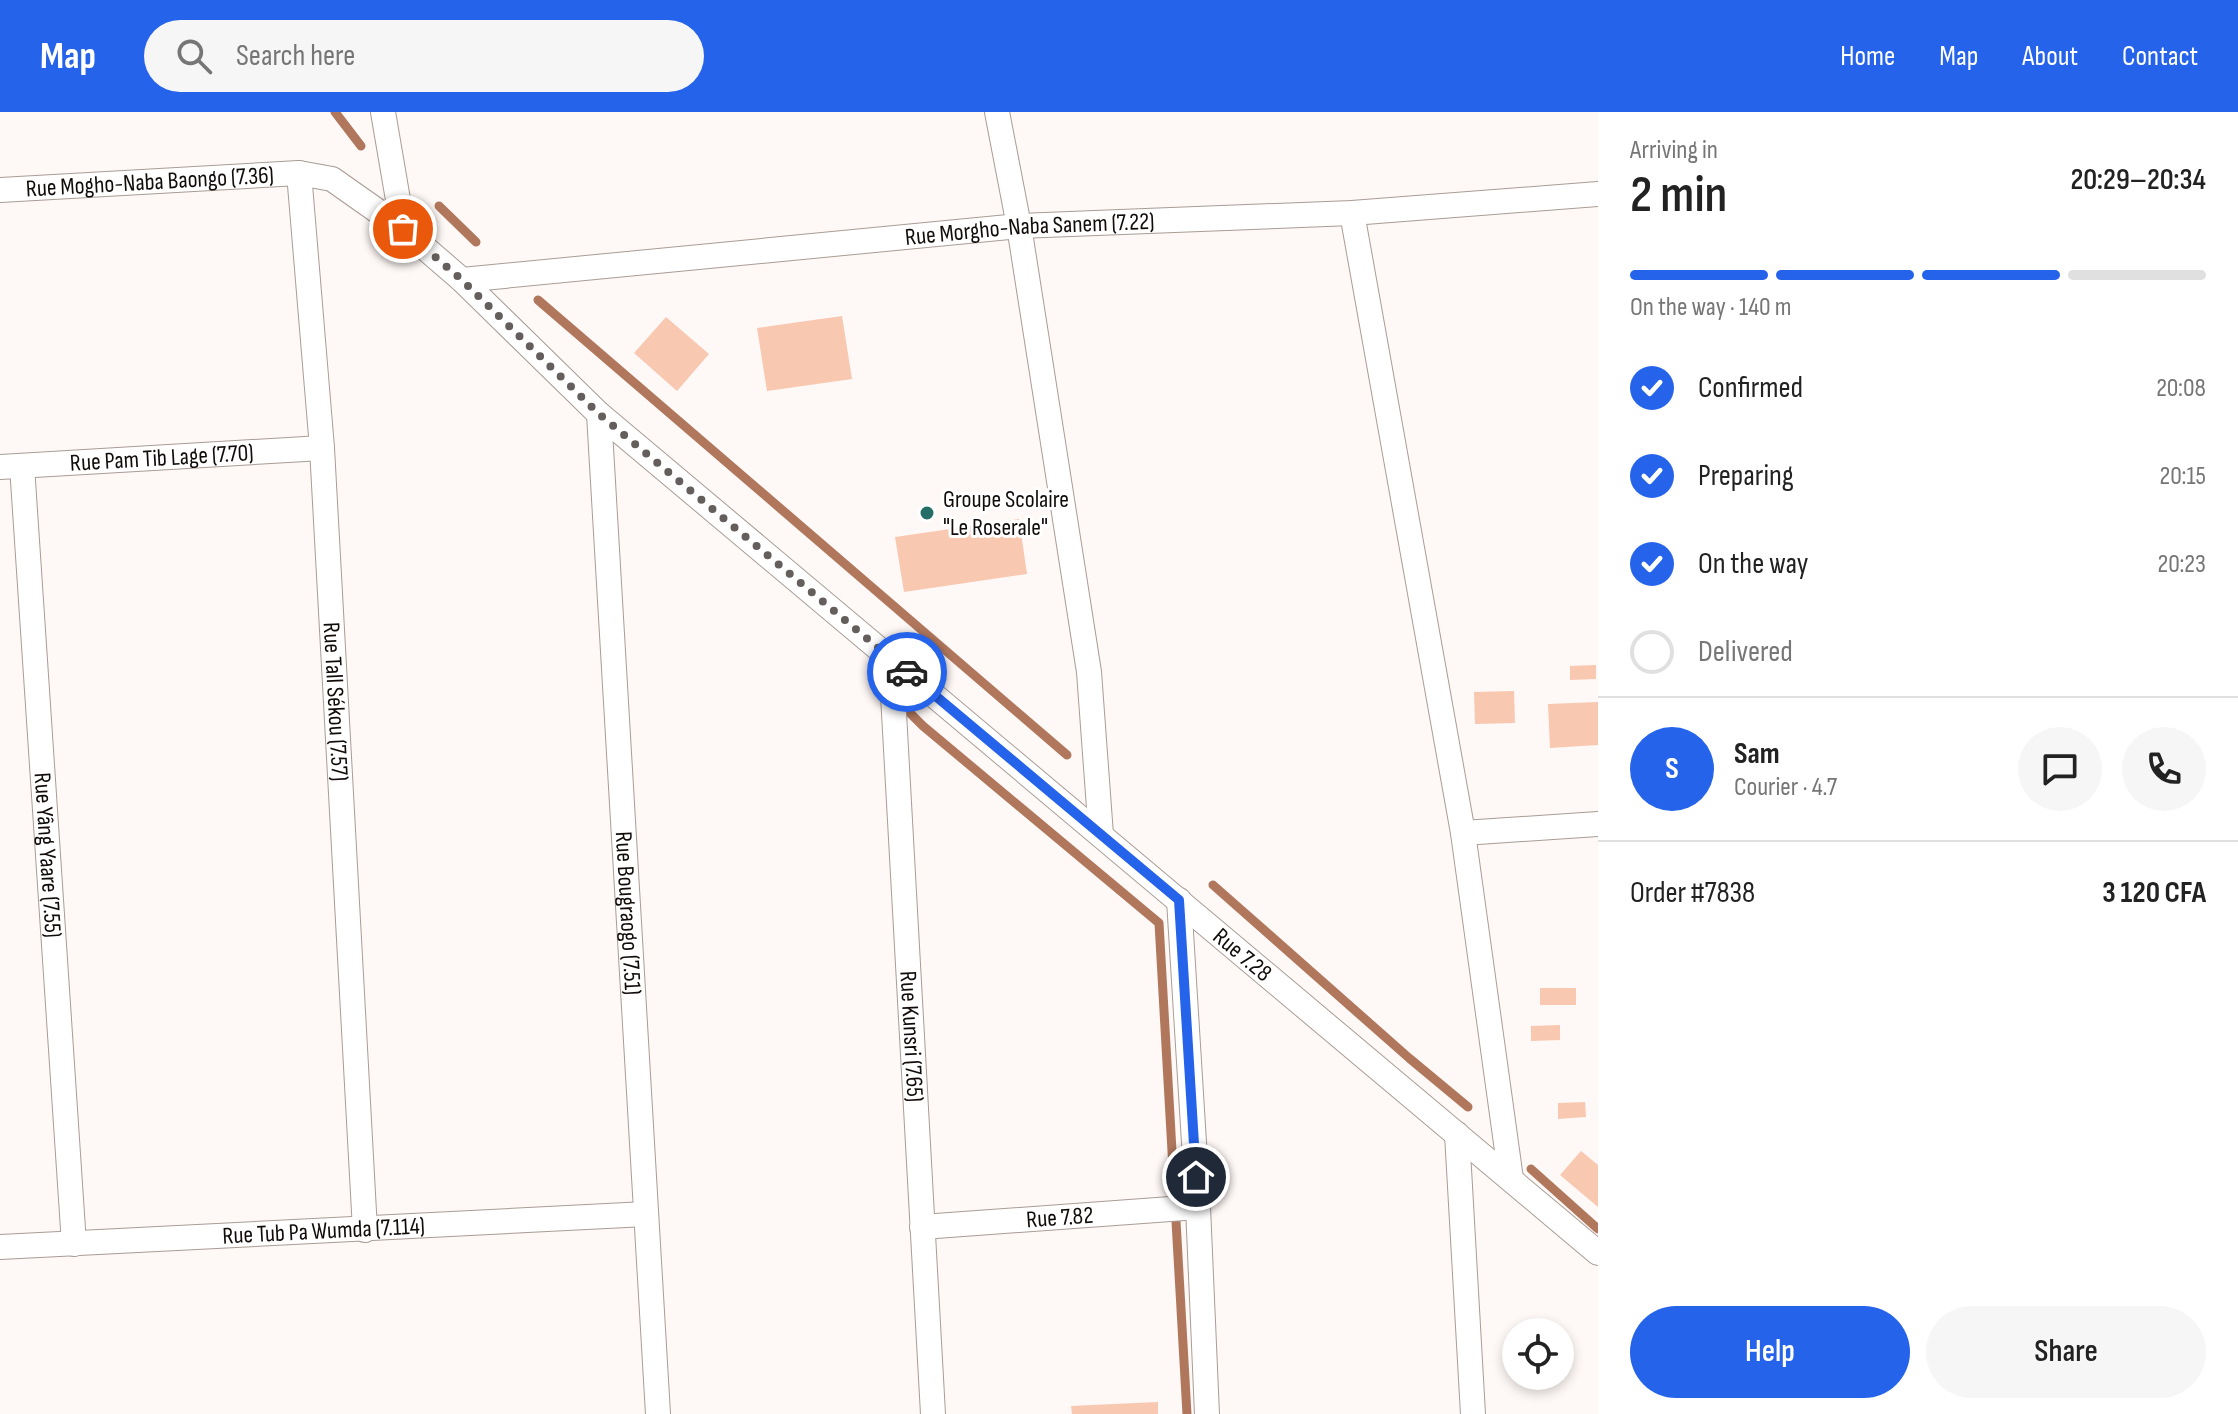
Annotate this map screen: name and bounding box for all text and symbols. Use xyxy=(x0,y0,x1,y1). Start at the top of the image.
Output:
search box xyxy=(144,20,704,92)
text: Map xyxy=(40,34,96,79)
icon: search xyxy=(172,34,216,78)
text: Search here xyxy=(236,38,355,74)
text: Home xyxy=(1840,40,1895,73)
text: Map xyxy=(1939,40,1978,73)
text: About xyxy=(2022,40,2078,73)
text: Contact xyxy=(2122,40,2198,73)
text: Arriving in xyxy=(1630,135,1718,166)
street label: Rue Mogho-Naba Baongo (7.36) xyxy=(25,160,275,203)
text: 20:29–20:34 xyxy=(2071,162,2206,198)
text: 2 min xyxy=(1630,164,1727,227)
pin xyxy=(369,195,437,263)
street label: Rue Morgho-Naba Sanem (7.22) xyxy=(904,206,1155,251)
icon: bag xyxy=(381,207,425,251)
text: On the way · 140 m xyxy=(1630,292,1792,323)
icon: check xyxy=(1630,366,1674,410)
text: Confirmed xyxy=(1698,370,1803,406)
text: 20:08 xyxy=(2156,373,2206,404)
street label: Rue Pam Tib Lage (7.70) xyxy=(69,438,254,477)
icon: check xyxy=(1630,454,1674,498)
text: Preparing xyxy=(1698,458,1794,494)
text: 20:15 xyxy=(2160,461,2206,492)
place label: Groupe Scolaire "Le Roserale" xyxy=(943,485,1069,542)
marker: Groupe Scolaire "Le Roserale" xyxy=(918,504,936,522)
icon: check xyxy=(1630,542,1674,586)
text: On the way xyxy=(1698,546,1808,582)
text: 20:23 xyxy=(2157,549,2206,580)
street label: Rue Tall Sékou (7.57) xyxy=(317,621,355,782)
courier xyxy=(867,632,947,712)
text: Delivered xyxy=(1698,634,1793,670)
icon: car xyxy=(885,650,929,694)
button: chat xyxy=(2018,727,2102,811)
button: phone xyxy=(2122,727,2206,811)
text: Sam xyxy=(1734,736,1780,772)
text: S xyxy=(1665,751,1679,787)
street label: Rue Yâng Yaare (7.55) xyxy=(28,772,68,939)
text: Courier · 4.7 xyxy=(1734,772,1837,803)
street label: Rue Bougraogo (7.51) xyxy=(609,830,648,996)
text: Order #7838 xyxy=(1630,875,1755,911)
text: 3 120 CFA xyxy=(2102,875,2206,911)
street label: Rue 7.28 xyxy=(1207,922,1278,987)
street label: Rue Kunsri (7.65) xyxy=(894,970,930,1103)
pin xyxy=(1162,1143,1230,1211)
icon: home xyxy=(1174,1155,1218,1199)
street label: Rue 7.82 xyxy=(1025,1200,1094,1234)
street label: Rue Tub Pa Wumda (7.114) xyxy=(222,1211,426,1250)
button: Help xyxy=(1630,1306,1910,1398)
button: Share xyxy=(1926,1306,2206,1398)
map controls xyxy=(1502,1318,1574,1390)
button: locate xyxy=(1502,1318,1574,1390)

